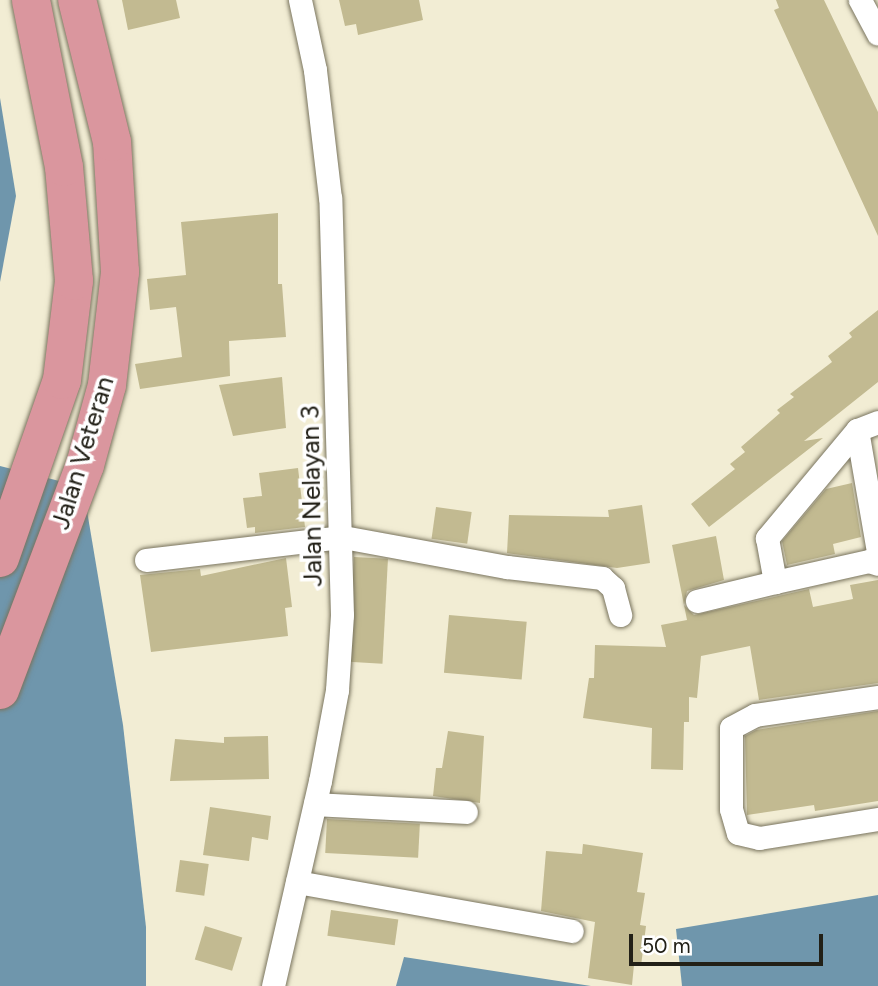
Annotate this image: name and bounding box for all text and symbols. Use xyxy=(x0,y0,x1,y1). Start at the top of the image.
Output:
street label: Jalan Veteran xyxy=(45,373,121,533)
street label: Jalan Nelayan 3 xyxy=(295,405,329,587)
scale bar xyxy=(633,920,827,964)
text: 50 m xyxy=(642,933,691,958)

